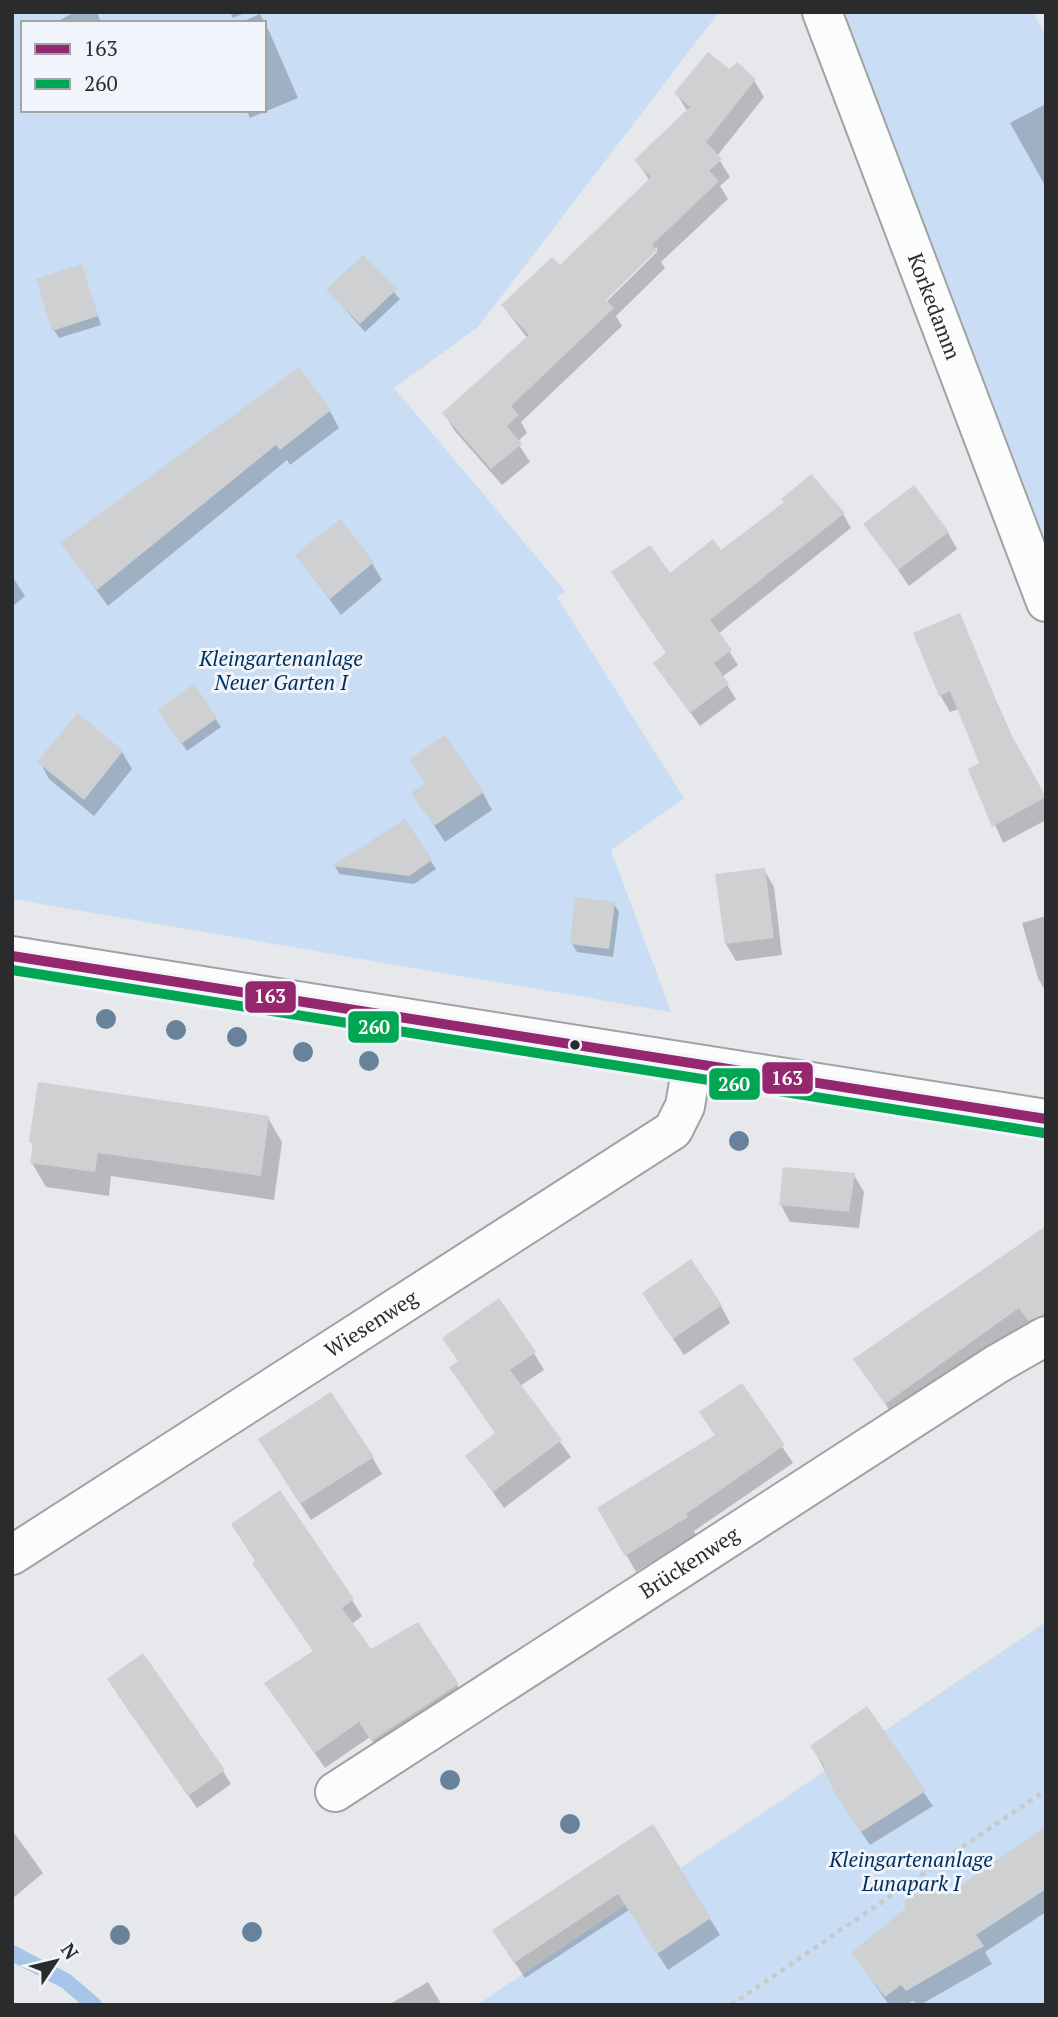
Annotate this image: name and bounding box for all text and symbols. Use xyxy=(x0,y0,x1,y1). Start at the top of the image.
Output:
legend xyxy=(21,21,266,112)
text: 163 xyxy=(84,34,118,62)
text: 260 xyxy=(84,69,118,97)
street label: Korkedamm xyxy=(902,249,968,363)
park label: Kleingartenanlage Neuer Garten I xyxy=(198,644,363,696)
line badge: 163 xyxy=(244,980,297,1014)
text: 163 xyxy=(254,983,286,1008)
line badge: 260 xyxy=(347,1010,400,1044)
text: 260 xyxy=(358,1014,390,1039)
unlabelled marker xyxy=(568,1038,582,1052)
line badge: 163 xyxy=(761,1061,814,1095)
text: 163 xyxy=(771,1065,803,1090)
line badge: 260 xyxy=(708,1067,761,1101)
text: 260 xyxy=(718,1071,750,1096)
street label: Wiesenweg xyxy=(319,1282,423,1363)
street label: Brückenweg xyxy=(634,1519,745,1605)
park label: Kleingartenanlage Lunapark I xyxy=(828,1845,993,1897)
north arrow xyxy=(21,1926,91,1996)
text: N xyxy=(56,1938,85,1965)

